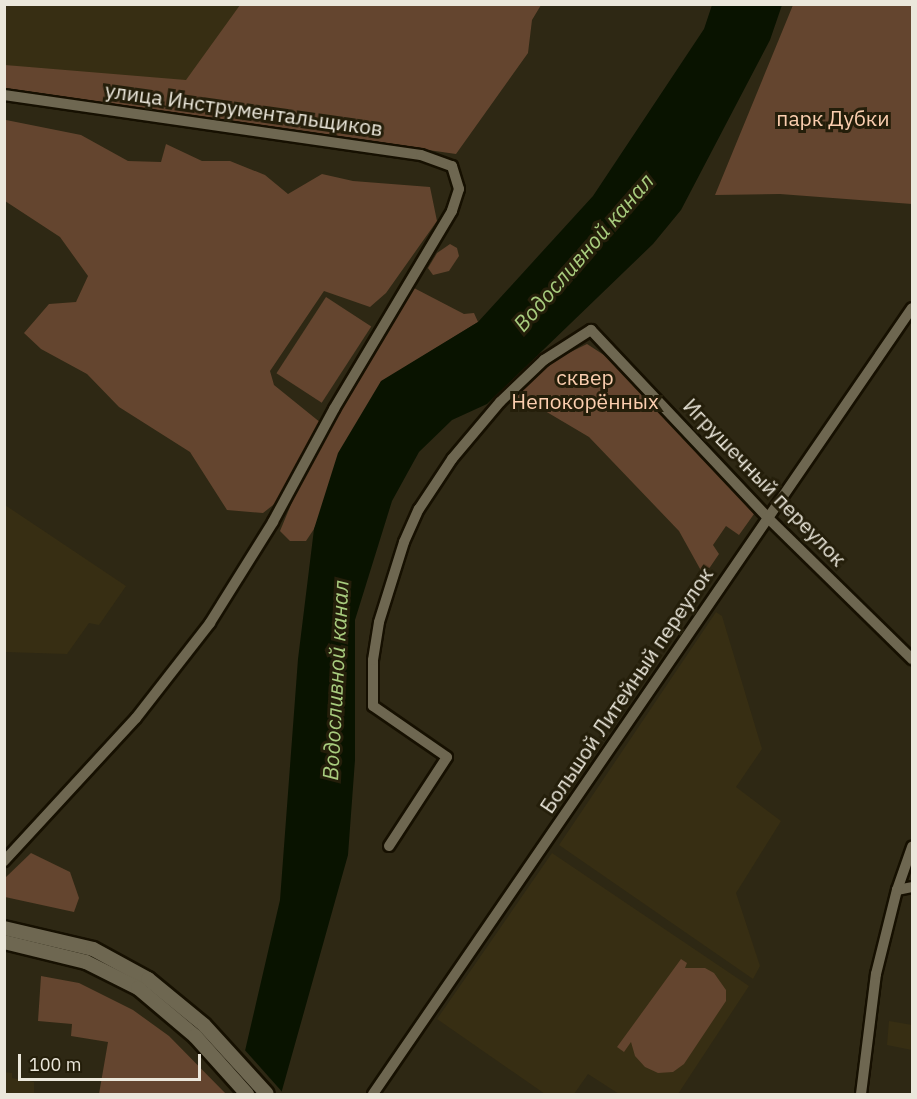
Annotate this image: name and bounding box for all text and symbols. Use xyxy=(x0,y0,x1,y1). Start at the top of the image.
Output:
street label: улица Инструментальщиков xyxy=(104,77,384,141)
park label: парк Дубки xyxy=(776,105,890,131)
water label: Водосливной канал xyxy=(507,168,659,336)
park label: сквер Непокорённых xyxy=(511,364,659,414)
street label: Игрушечный переулок xyxy=(678,393,852,571)
street label: Большой Литейный переулок xyxy=(534,562,718,818)
water label: Водосливной канал xyxy=(317,579,353,781)
scale bar xyxy=(21,1042,204,1080)
text: 100 m xyxy=(29,1053,81,1076)

